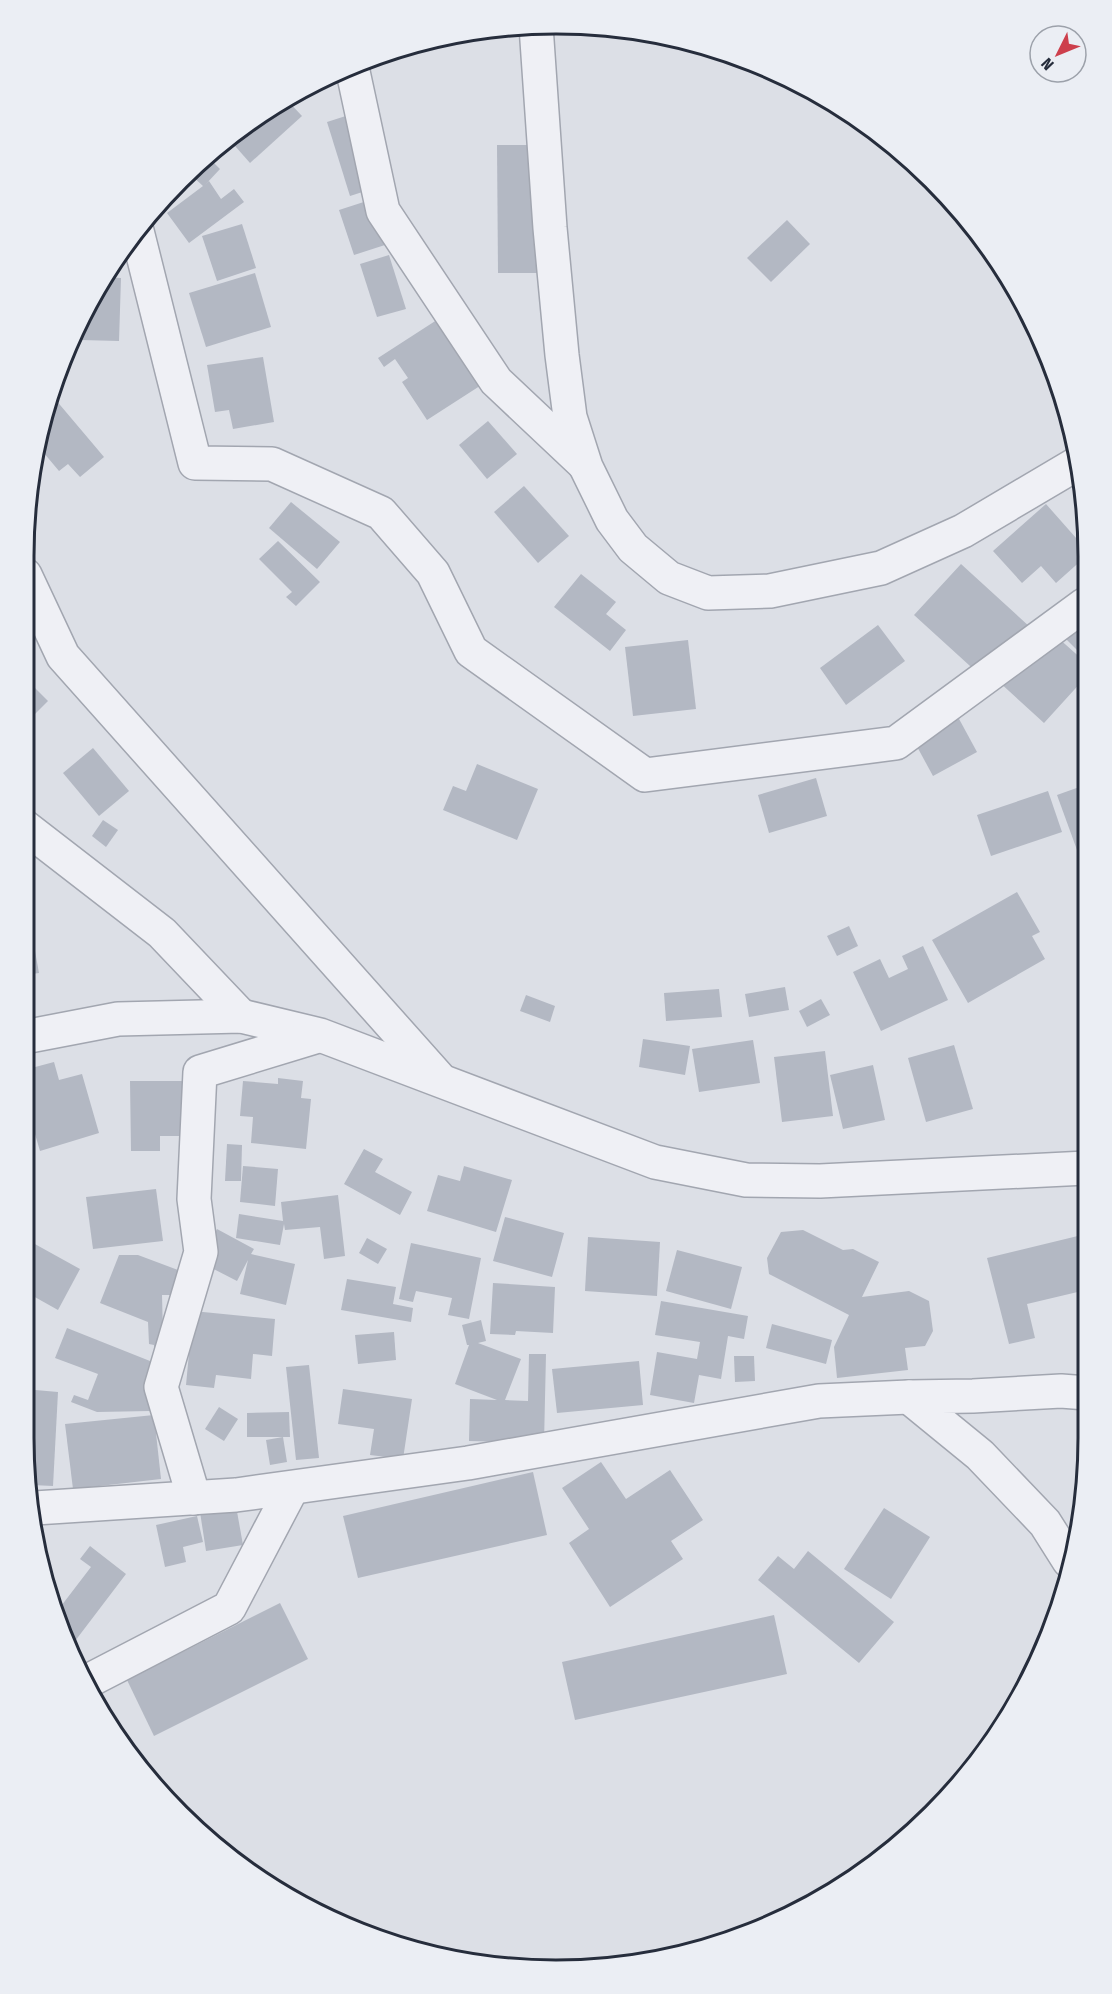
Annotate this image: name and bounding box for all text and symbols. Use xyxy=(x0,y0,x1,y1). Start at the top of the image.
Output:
north arrow xyxy=(1028,24,1088,84)
text: N xyxy=(1037,54,1058,74)

